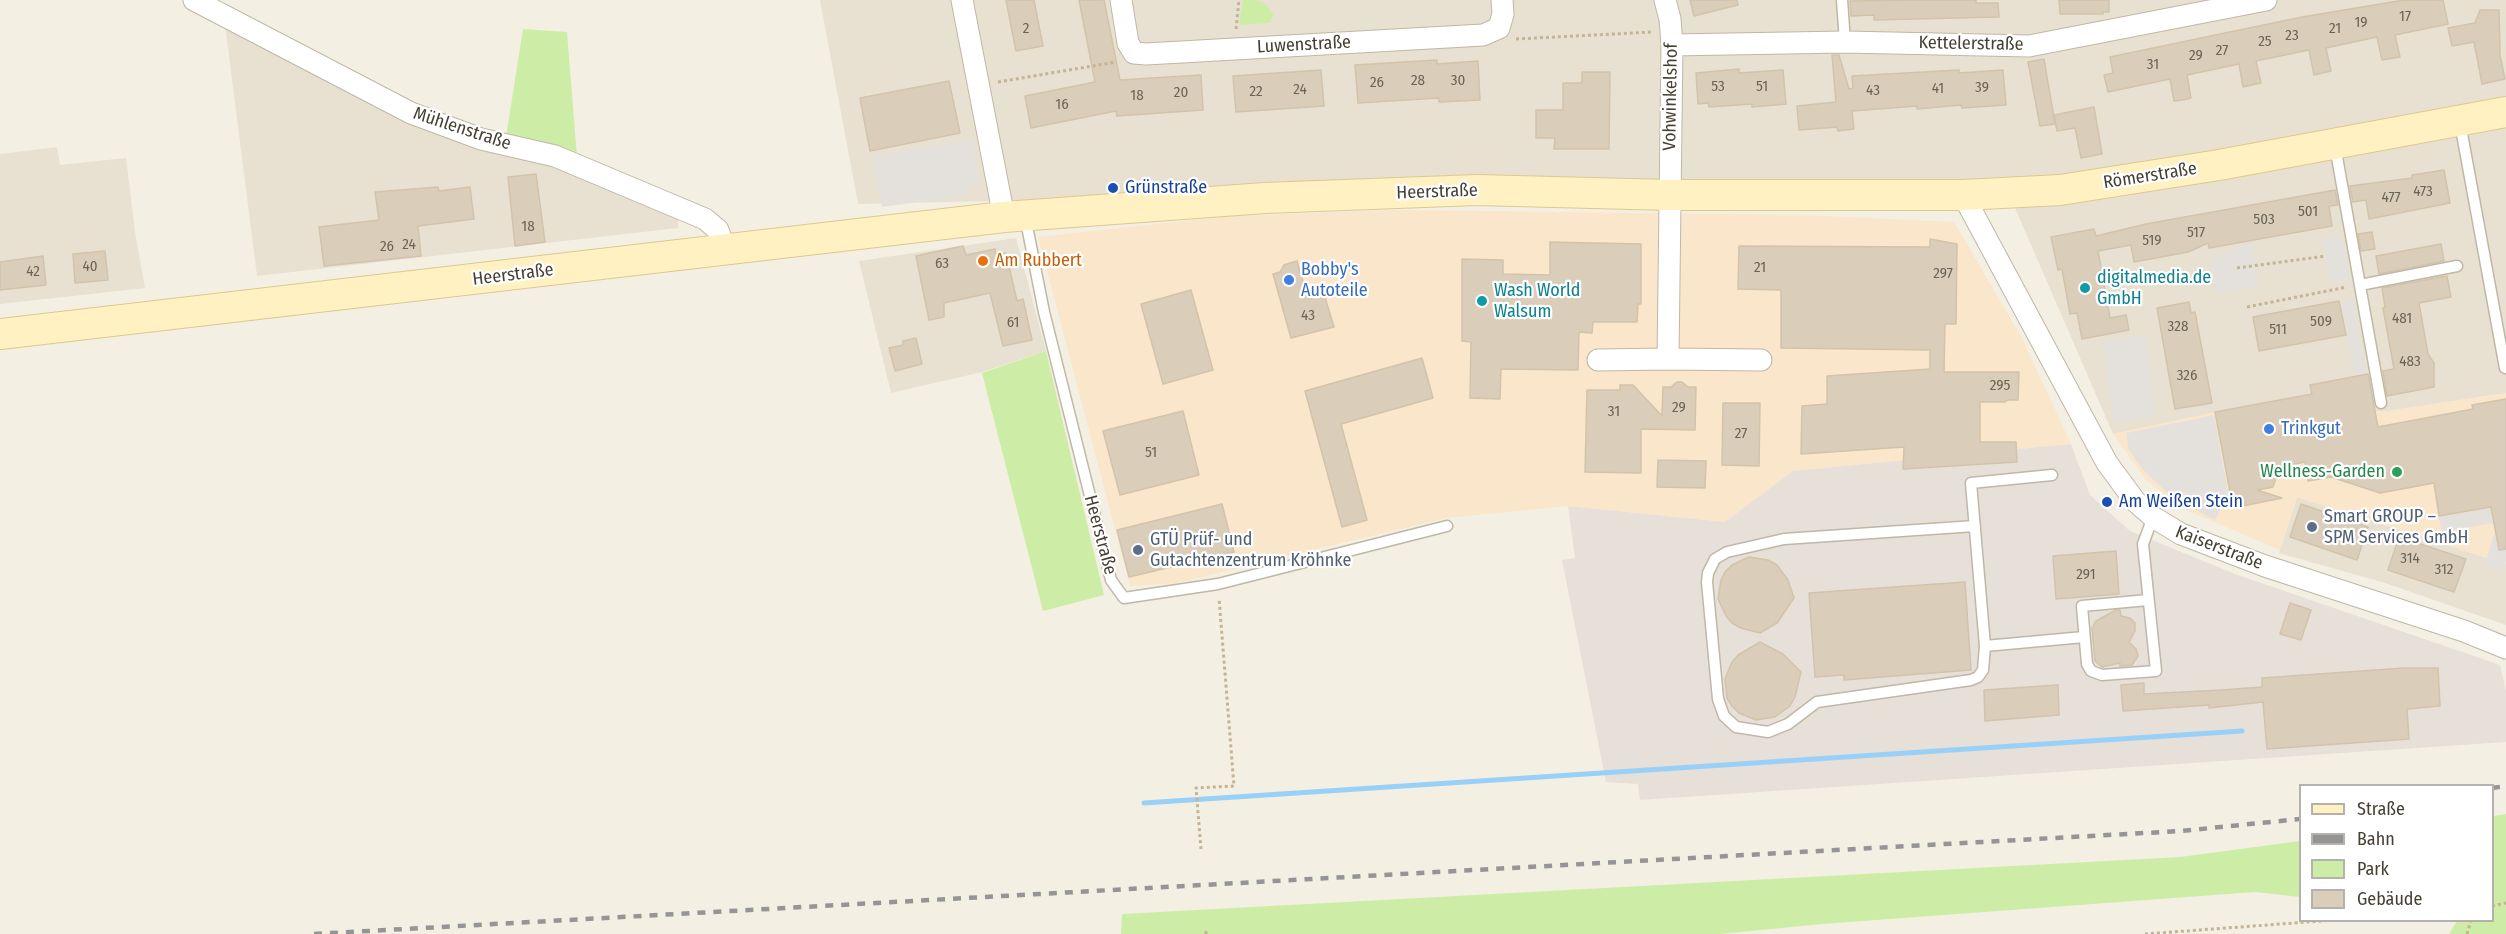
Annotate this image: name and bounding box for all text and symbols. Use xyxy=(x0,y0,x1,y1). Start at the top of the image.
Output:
house number: 17 xyxy=(2399,8,2411,26)
house number: 19 xyxy=(2354,14,2368,32)
house number: 2 xyxy=(1023,20,1029,38)
house number: 21 xyxy=(2329,20,2341,38)
house number: 23 xyxy=(2285,27,2299,45)
street label: Luwenstraße xyxy=(1257,32,1351,58)
street label: Kettelerstraße xyxy=(1918,32,2024,56)
house number: 25 xyxy=(2258,33,2272,51)
house number: 27 xyxy=(2216,42,2228,60)
street label: Vohwinkelshof xyxy=(1659,43,1683,151)
house number: 29 xyxy=(2189,47,2203,65)
house number: 31 xyxy=(2147,56,2159,74)
house number: 28 xyxy=(1411,72,1425,90)
house number: 30 xyxy=(1451,72,1465,90)
house number: 26 xyxy=(1370,74,1384,92)
house number: 53 xyxy=(1711,78,1725,96)
house number: 51 xyxy=(1756,78,1768,96)
house number: 39 xyxy=(1975,79,1989,97)
house number: 41 xyxy=(1932,80,1944,98)
house number: 24 xyxy=(1293,81,1307,99)
house number: 43 xyxy=(1866,82,1880,100)
house number: 22 xyxy=(1249,83,1263,101)
house number: 20 xyxy=(1174,84,1188,102)
house number: 18 xyxy=(1130,87,1144,105)
house number: 16 xyxy=(1055,96,1069,114)
street label: Mühlenstraße xyxy=(410,103,514,155)
street label: Römerstraße xyxy=(2102,158,2198,194)
place label: Grünstraße xyxy=(1125,177,1207,199)
street label: Heerstraße xyxy=(1396,180,1478,204)
marker: Grünstraße xyxy=(1106,181,1120,195)
house number: 473 xyxy=(2413,183,2433,201)
house number: 477 xyxy=(2381,189,2401,207)
house number: 501 xyxy=(2298,203,2318,221)
house number: 503 xyxy=(2253,211,2275,229)
house number: 18 xyxy=(521,218,535,236)
house number: 517 xyxy=(2187,224,2205,242)
house number: 519 xyxy=(2142,232,2162,250)
house number: 24 xyxy=(402,236,416,254)
house number: 26 xyxy=(380,238,394,256)
place label: Am Rubbert xyxy=(995,250,1082,272)
marker: Am Rubbert xyxy=(976,254,990,268)
house number: 63 xyxy=(935,255,949,273)
house number: 40 xyxy=(82,258,98,276)
street label: Heerstraße xyxy=(471,259,555,291)
place label: Bobby's Autoteile xyxy=(1301,259,1368,302)
house number: 21 xyxy=(1754,259,1766,277)
house number: 42 xyxy=(26,263,40,281)
house number: 297 xyxy=(1933,265,1953,283)
place label: digitalmedia.de GmbH xyxy=(2097,267,2211,310)
marker: Bobby's Autoteile xyxy=(1282,273,1296,287)
place label: Wash World Walsum xyxy=(1494,280,1580,322)
marker: digitalmedia.de GmbH xyxy=(2078,281,2092,295)
marker: Wash World Walsum xyxy=(1475,294,1489,308)
house number: 43 xyxy=(1301,307,1315,325)
house number: 481 xyxy=(2392,310,2412,328)
house number: 509 xyxy=(2310,313,2332,331)
house number: 61 xyxy=(1007,314,1019,332)
house number: 328 xyxy=(2168,318,2188,336)
house number: 511 xyxy=(2269,321,2287,339)
house number: 483 xyxy=(2399,353,2421,371)
house number: 326 xyxy=(2177,367,2197,385)
house number: 295 xyxy=(1990,377,2010,395)
house number: 29 xyxy=(1672,399,1686,417)
house number: 31 xyxy=(1608,403,1620,421)
place label: Trinkgut xyxy=(2281,418,2341,440)
marker: Trinkgut xyxy=(2262,422,2276,436)
house number: 27 xyxy=(1735,425,1747,443)
house number: 51 xyxy=(1145,444,1157,462)
place label: Wellness-Garden xyxy=(2260,461,2385,483)
marker: Wellness-Garden xyxy=(2390,465,2404,479)
place label: Am Weißen Stein xyxy=(2119,491,2243,513)
street label: Heerstraße xyxy=(1079,493,1121,577)
marker: Am Weißen Stein xyxy=(2100,495,2114,509)
place label: Smart GROUP – SPM Services GmbH xyxy=(2324,506,2468,548)
marker: Smart GROUP – SPM Services GmbH xyxy=(2305,520,2319,534)
street label: Kaiserstraße xyxy=(2172,521,2266,575)
place label: GTÜ Prüf- und Gutachtenzentrum Kröhnke xyxy=(1150,529,1351,572)
marker: GTÜ Prüf- und Gutachtenzentrum Kröhnke xyxy=(1131,543,1145,557)
house number: 314 xyxy=(2400,550,2420,568)
house number: 312 xyxy=(2435,561,2453,579)
house number: 291 xyxy=(2076,566,2096,584)
legend xyxy=(2299,784,2494,922)
text: Straße xyxy=(2357,798,2405,820)
text: Bahn xyxy=(2357,828,2395,850)
text: Park xyxy=(2357,858,2389,880)
text: Gebäude xyxy=(2357,888,2422,910)

